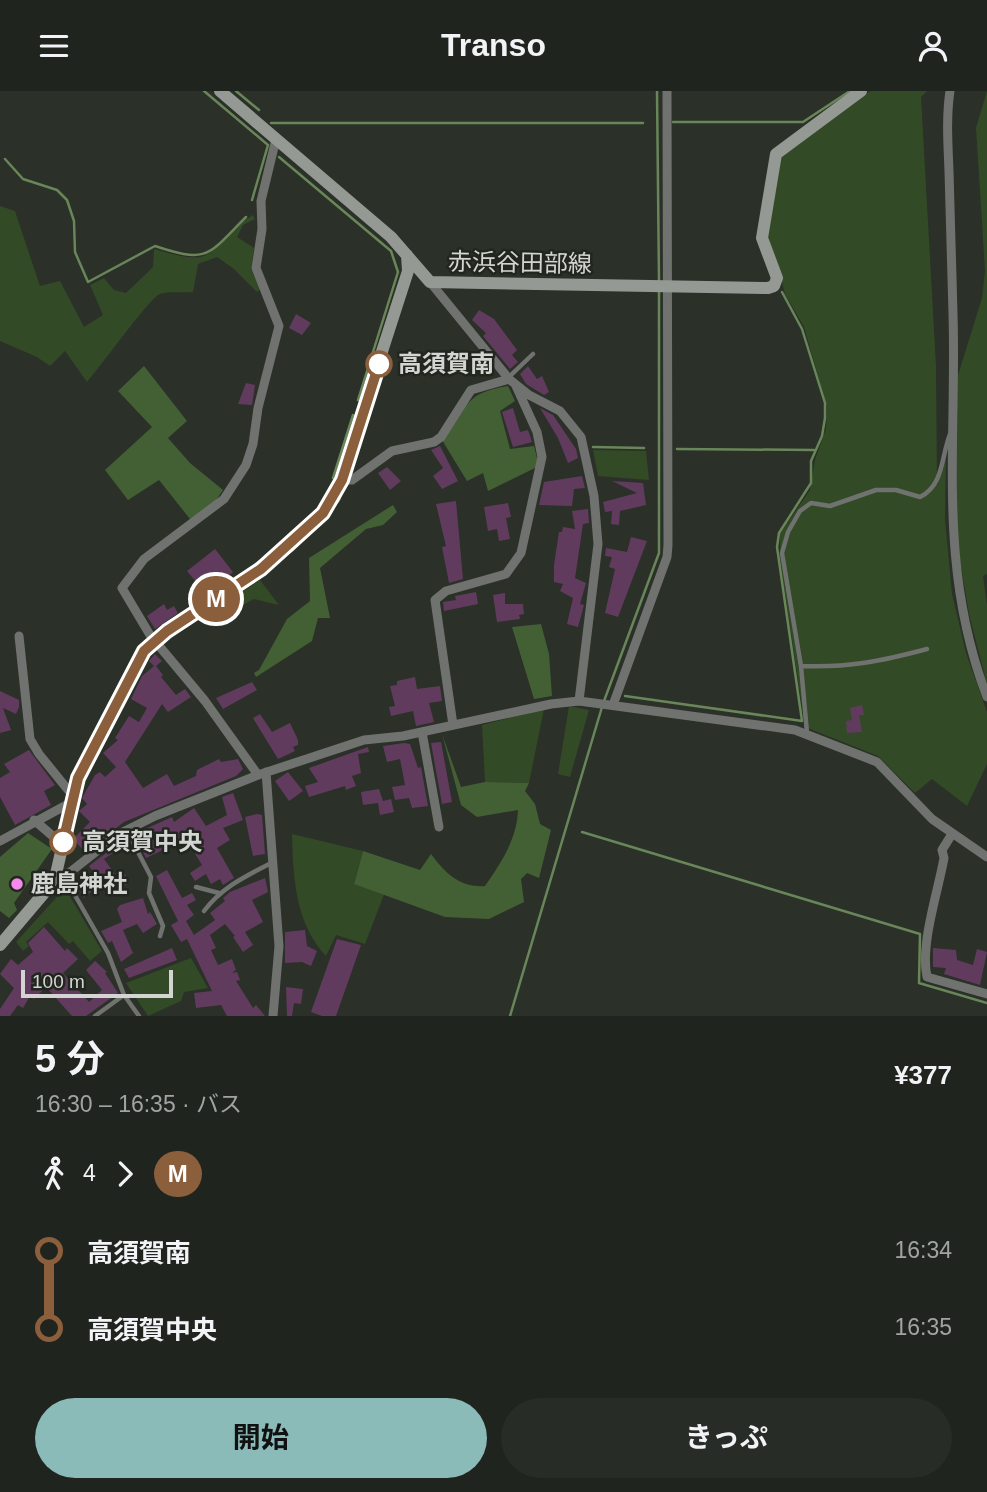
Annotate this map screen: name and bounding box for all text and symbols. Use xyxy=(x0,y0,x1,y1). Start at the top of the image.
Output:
icon: menu xyxy=(35,27,73,65)
text: Transo xyxy=(441,27,546,63)
icon: person xyxy=(914,27,952,65)
street label: 赤浜谷田部線 xyxy=(448,248,592,277)
place label: 高須賀南 xyxy=(398,350,494,377)
marker: 高須賀南 xyxy=(366,351,392,377)
line badge: M xyxy=(193,576,239,622)
text: M xyxy=(206,585,226,612)
place label: 高須賀中央 xyxy=(82,828,202,855)
marker: 高須賀中央 xyxy=(50,829,76,855)
place label: 鹿島神社 xyxy=(31,870,127,897)
marker: 鹿島神社 xyxy=(9,876,25,892)
scale bar xyxy=(21,967,173,999)
text: 100 m xyxy=(32,971,85,992)
text: 5 分 xyxy=(35,1038,105,1080)
text: ¥377 xyxy=(894,1060,952,1090)
text: 16:30 – 16:35 · バス xyxy=(35,1091,242,1117)
icon: walk xyxy=(35,1155,73,1193)
icon: forward xyxy=(106,1155,144,1193)
text: 4 xyxy=(83,1160,96,1186)
text: M xyxy=(168,1160,188,1187)
text: 16:34 xyxy=(894,1237,952,1263)
text: 高須賀南 xyxy=(87,1238,191,1268)
text: 16:35 xyxy=(894,1314,952,1340)
text: 高須賀中央 xyxy=(87,1315,217,1345)
button: 開始 xyxy=(35,1398,487,1478)
button: きっぷ xyxy=(501,1398,952,1478)

